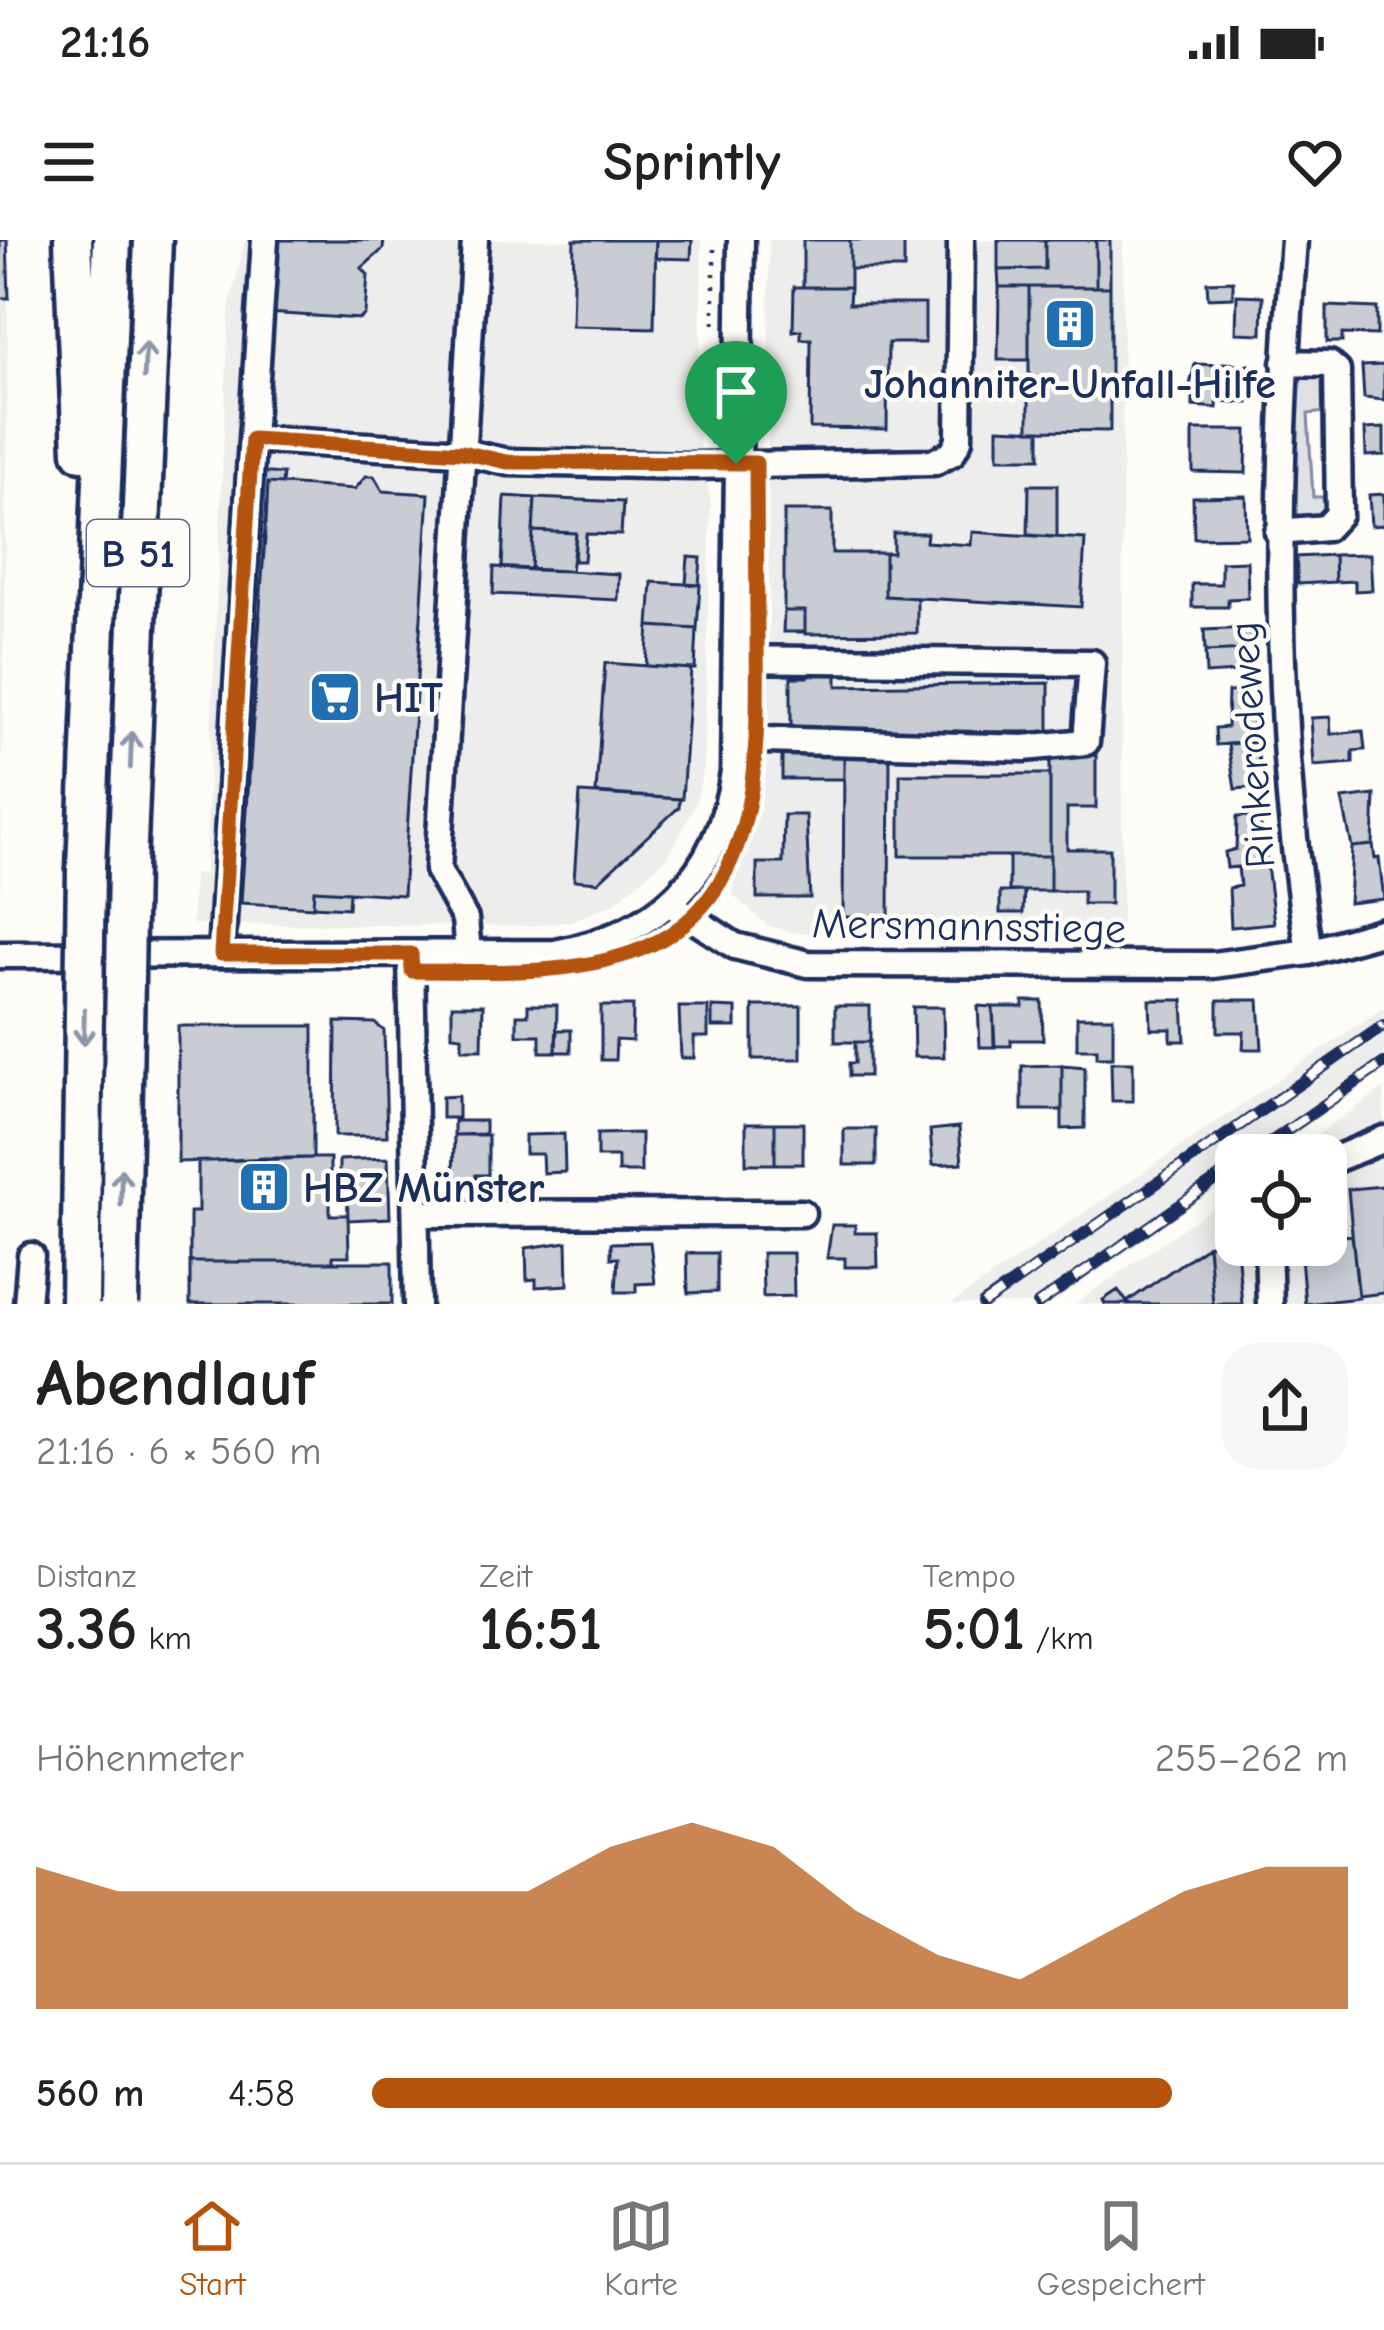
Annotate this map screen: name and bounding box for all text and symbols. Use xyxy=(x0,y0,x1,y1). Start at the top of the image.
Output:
text: 21:16 xyxy=(60,16,151,68)
icon: menu xyxy=(36,129,102,195)
icon: heart xyxy=(1282,129,1348,195)
text: Sprintly xyxy=(603,131,781,194)
building icon: Johanniter-Unfall-Hilfe xyxy=(1042,296,1098,352)
one-way arrow xyxy=(134,341,157,380)
pin xyxy=(685,341,787,464)
icon: arrive xyxy=(703,359,769,425)
place label: Johanniter-Unfall-Hilfe xyxy=(864,360,1276,409)
road number: B 51 xyxy=(87,520,189,586)
street label: Rinkerodeweg xyxy=(1219,620,1286,870)
supermarket icon: HIT xyxy=(307,669,363,725)
place label: HIT xyxy=(374,674,443,723)
one-way arrow xyxy=(120,731,143,770)
street label: Mersmannsstiege xyxy=(812,899,1126,954)
one-way arrow xyxy=(72,1007,95,1046)
map controls xyxy=(1215,1134,1347,1266)
button: locate xyxy=(1215,1134,1347,1266)
building icon: HBZ Münster xyxy=(236,1159,292,1215)
place label: HBZ Münster xyxy=(303,1164,544,1213)
one-way arrow xyxy=(109,1168,132,1207)
button: share xyxy=(1222,1343,1348,1469)
text: Abendlauf xyxy=(36,1346,314,1422)
text: 21:16 · 6 × 560 m xyxy=(36,1429,322,1474)
text: Distanz xyxy=(36,1557,136,1595)
text: Zeit xyxy=(479,1557,532,1595)
text: Tempo xyxy=(923,1557,1016,1595)
text: 3.36 xyxy=(36,1595,137,1664)
text: 16:51 xyxy=(479,1595,602,1664)
text: 5:01 xyxy=(923,1595,1025,1664)
text: km xyxy=(137,1619,192,1657)
text: /km xyxy=(1025,1619,1094,1657)
text: Höhenmeter xyxy=(36,1736,244,1781)
text: 255–262 m xyxy=(1155,1736,1348,1781)
text: 560 m xyxy=(36,2071,144,2116)
text: 4:58 xyxy=(228,2071,295,2116)
tab: Start xyxy=(179,2193,246,2303)
tab: Karte xyxy=(604,2193,678,2303)
tab: Gespeichert xyxy=(1037,2193,1205,2303)

